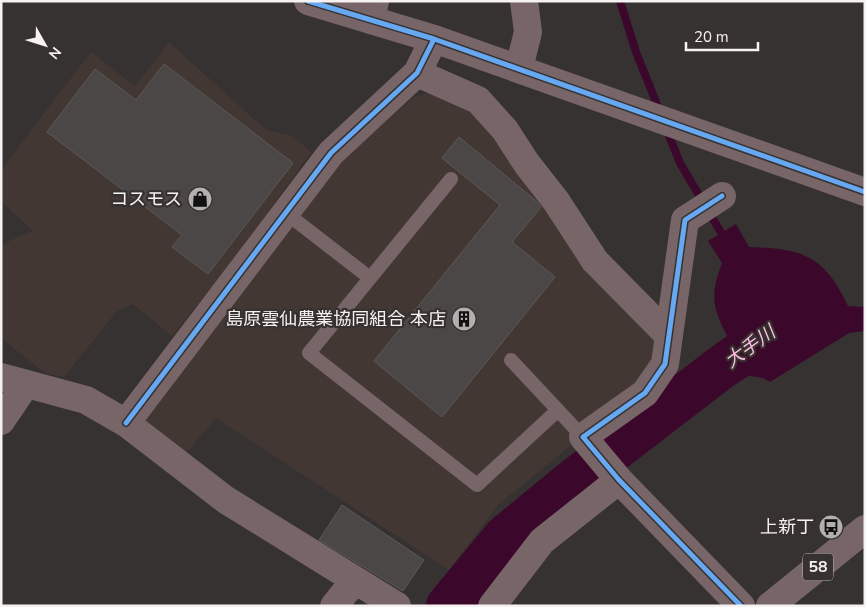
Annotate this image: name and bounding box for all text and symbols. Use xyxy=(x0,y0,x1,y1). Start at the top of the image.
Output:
north arrow xyxy=(20,20,70,70)
scale bar xyxy=(686,20,758,52)
text: 20 m xyxy=(694,27,729,47)
text: N xyxy=(44,43,65,63)
shop icon: コスモス xyxy=(187,186,213,212)
place label: コスモス xyxy=(110,187,182,211)
building icon: 島原雲仙農業協同組合 本店 xyxy=(451,306,477,332)
place label: 島原雲仙農業協同組合 本店 xyxy=(225,307,446,331)
water label: 大手川 xyxy=(719,319,782,374)
bus stop icon: 上新丁 xyxy=(818,514,844,540)
place label: 上新丁 xyxy=(760,515,814,539)
road number: 58 xyxy=(803,554,833,580)

